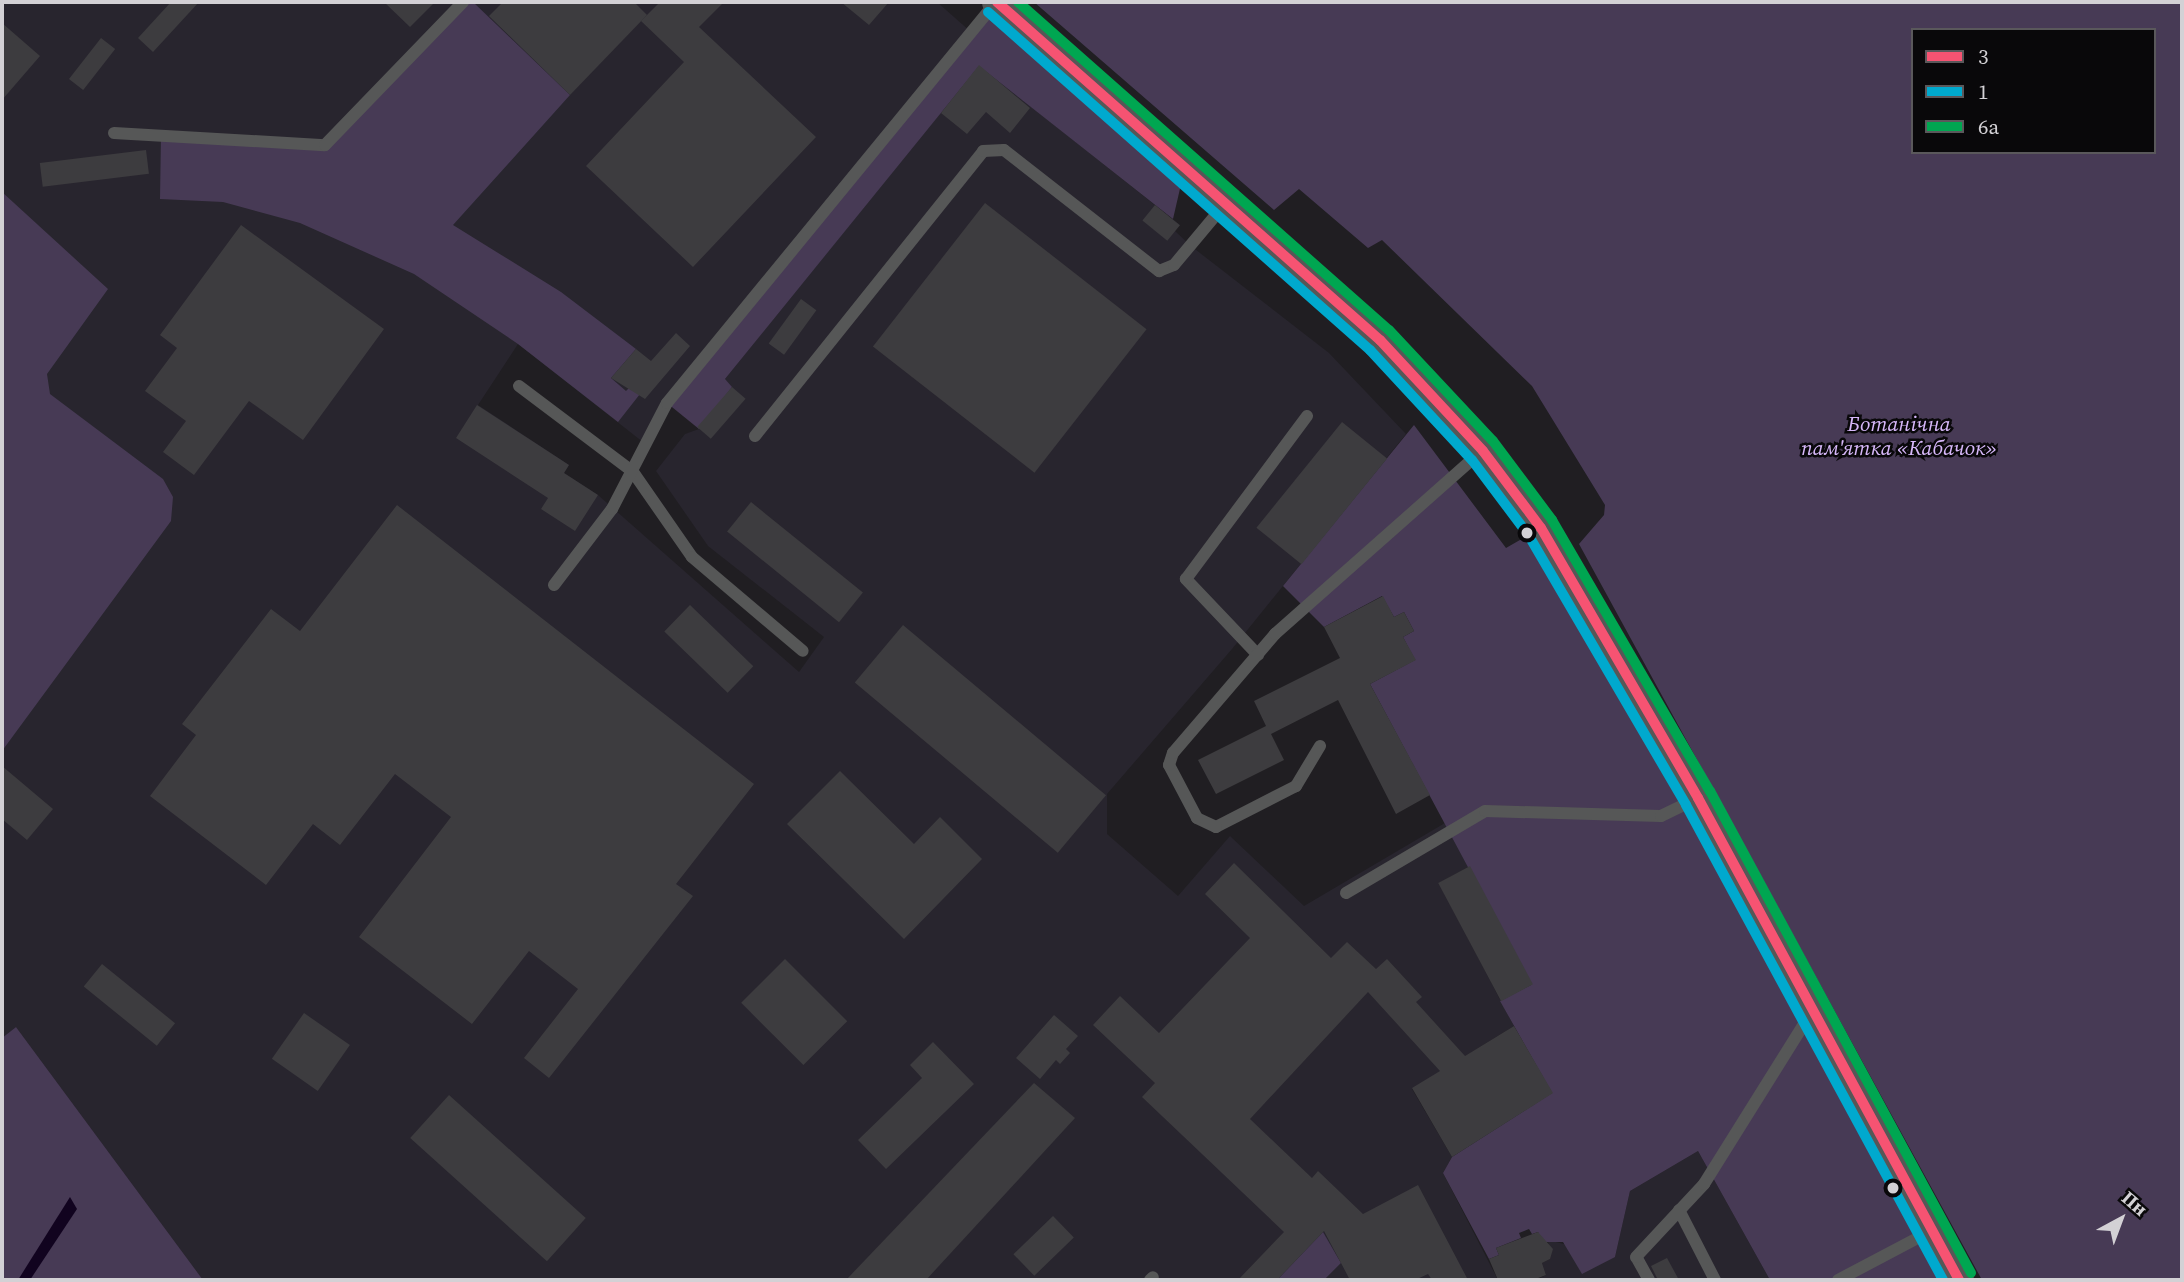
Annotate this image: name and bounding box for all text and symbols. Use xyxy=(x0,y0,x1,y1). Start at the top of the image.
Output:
legend xyxy=(1911,28,2156,154)
text: 3 xyxy=(1978,42,1989,71)
text: 1 xyxy=(1978,77,1989,106)
text: 6а xyxy=(1978,112,1999,141)
park label: Ботанічна пам'ятка «Кабачок» xyxy=(1801,411,1997,461)
unlabelled marker xyxy=(1520,526,1534,540)
unlabelled marker xyxy=(1886,1181,1900,1195)
north arrow xyxy=(2086,1184,2156,1254)
text: Пн xyxy=(2116,1185,2153,1222)

